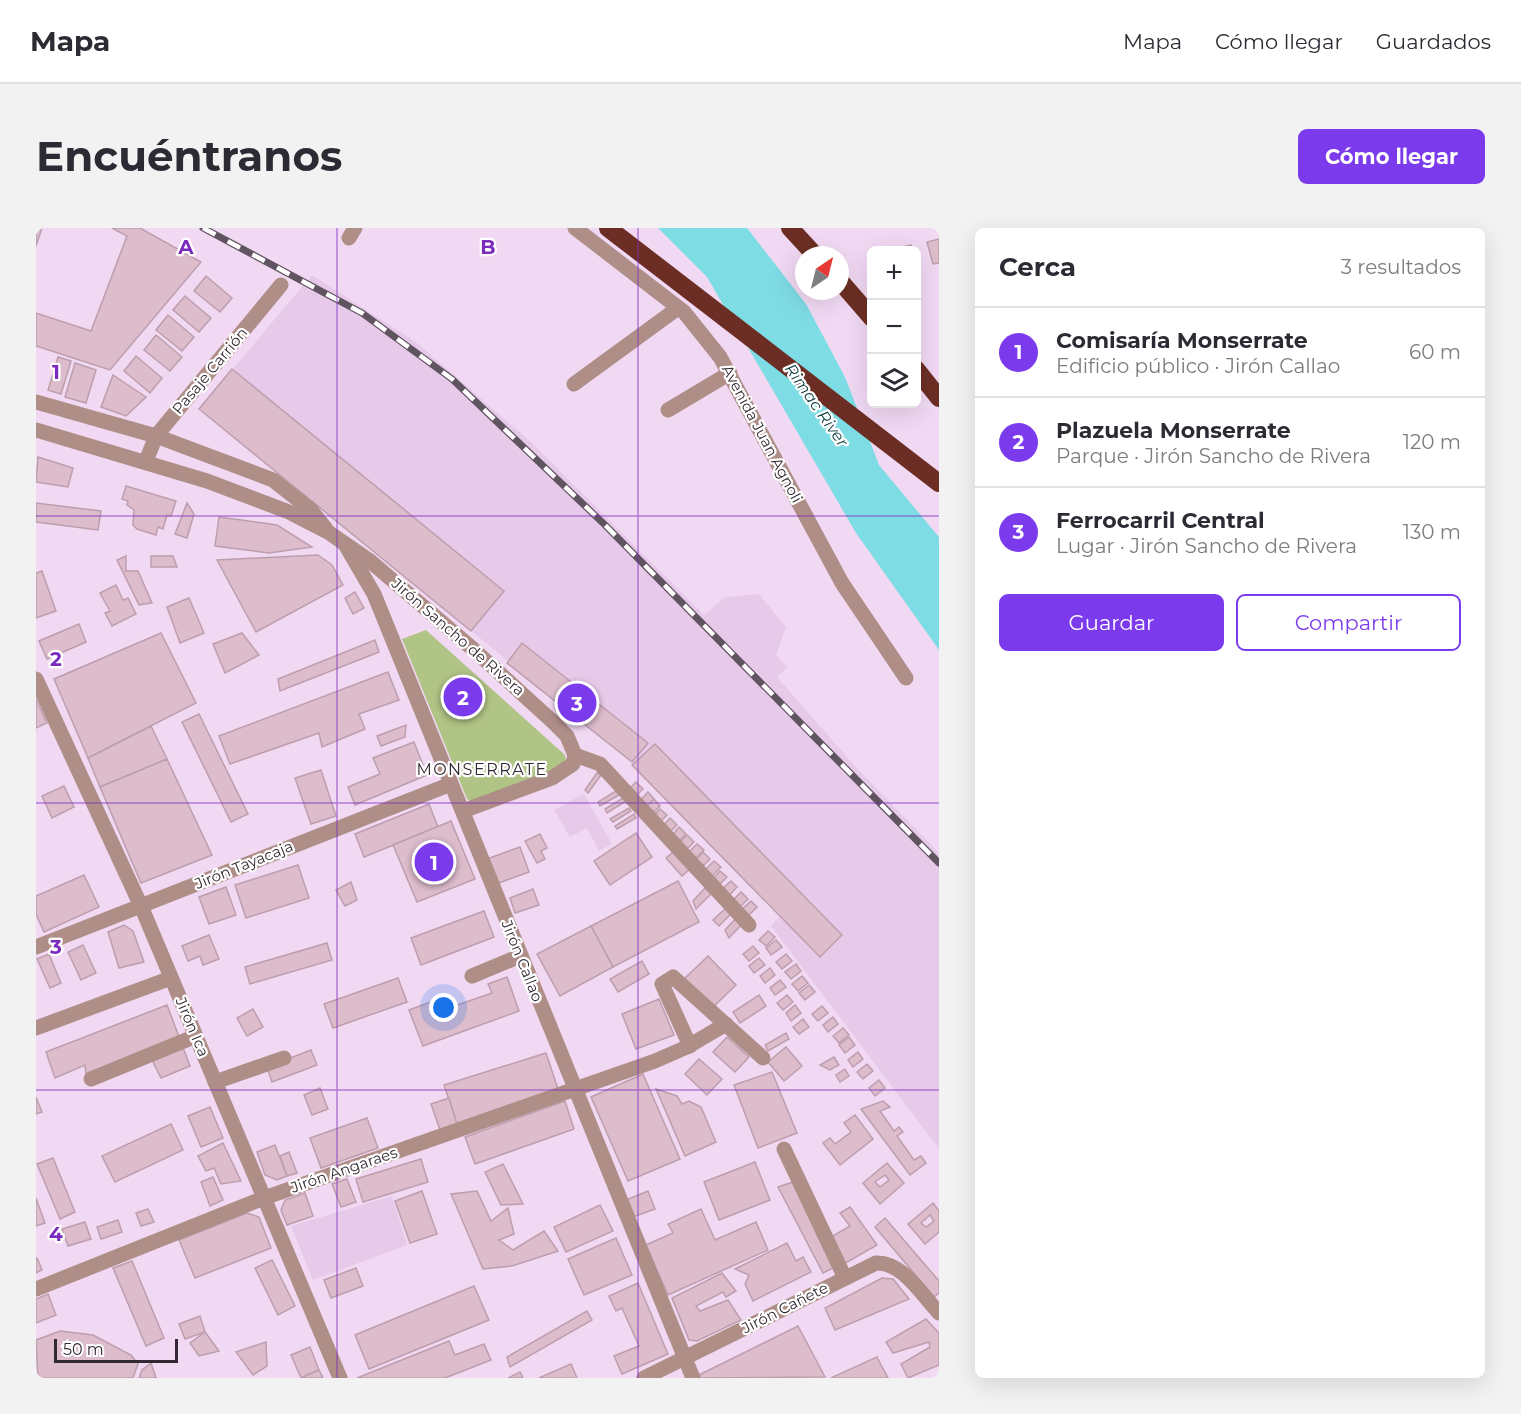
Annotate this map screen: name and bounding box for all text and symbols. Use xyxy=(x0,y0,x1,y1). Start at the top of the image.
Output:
text: Mapa xyxy=(30,24,110,58)
text: Mapa xyxy=(1123,29,1182,54)
text: Cómo llegar xyxy=(1215,29,1343,54)
text: Guardados xyxy=(1376,29,1491,54)
button: Cómo llegar xyxy=(1298,129,1485,184)
text: Encuéntranos xyxy=(36,130,342,182)
text: A xyxy=(177,235,194,259)
text: B xyxy=(480,235,496,259)
north arrow xyxy=(795,246,849,300)
map controls xyxy=(867,246,921,408)
button: + xyxy=(867,246,921,300)
text: Cerca xyxy=(999,251,1076,283)
text: 3 resultados xyxy=(1341,255,1461,279)
button: − xyxy=(867,300,921,354)
street label: Pasaje Carrión xyxy=(168,323,251,418)
text: Comisaría Monserrate xyxy=(1056,327,1308,354)
text: 1 xyxy=(1015,340,1022,364)
text: 60 m xyxy=(1409,340,1461,364)
button: layers xyxy=(867,354,921,408)
text: Edificio público · Jirón Callao xyxy=(1056,354,1340,378)
text: 1 xyxy=(52,360,60,384)
water label: Rimac River xyxy=(781,360,853,451)
street label: Avenida Juan Agnoli xyxy=(718,362,807,506)
text: Plazuela Monserrate xyxy=(1056,417,1291,444)
text: 2 xyxy=(1013,430,1024,454)
text: 120 m xyxy=(1403,430,1461,454)
text: Parque · Jirón Sancho de Rivera xyxy=(1056,444,1371,468)
text: Ferrocarril Central xyxy=(1056,507,1265,534)
text: 3 xyxy=(1013,520,1024,544)
text: 130 m xyxy=(1403,520,1461,544)
text: Lugar · Jirón Sancho de Rivera xyxy=(1056,534,1357,558)
street label: Jirón Sancho de Rivera xyxy=(387,573,529,700)
button: Guardar xyxy=(999,594,1224,651)
button: Compartir xyxy=(1236,594,1461,651)
text: 2 xyxy=(50,647,62,671)
pin: 2 xyxy=(444,674,482,720)
pin: 3 xyxy=(558,680,596,726)
district label: MONSERRATE xyxy=(416,760,548,779)
street label: Jirón Tayacaja xyxy=(191,836,296,893)
pin: 1 xyxy=(414,840,454,884)
street label: Jirón Callao xyxy=(497,916,547,1004)
text: 3 xyxy=(49,935,62,959)
street label: Jirón Ica xyxy=(171,993,213,1059)
your location xyxy=(429,993,458,1022)
street label: Jirón Angaraes xyxy=(287,1142,400,1197)
text: 4 xyxy=(49,1222,63,1246)
street label: Jirón Cañete xyxy=(738,1278,831,1338)
scale bar xyxy=(54,1336,178,1364)
text: 50 m xyxy=(63,1340,104,1359)

